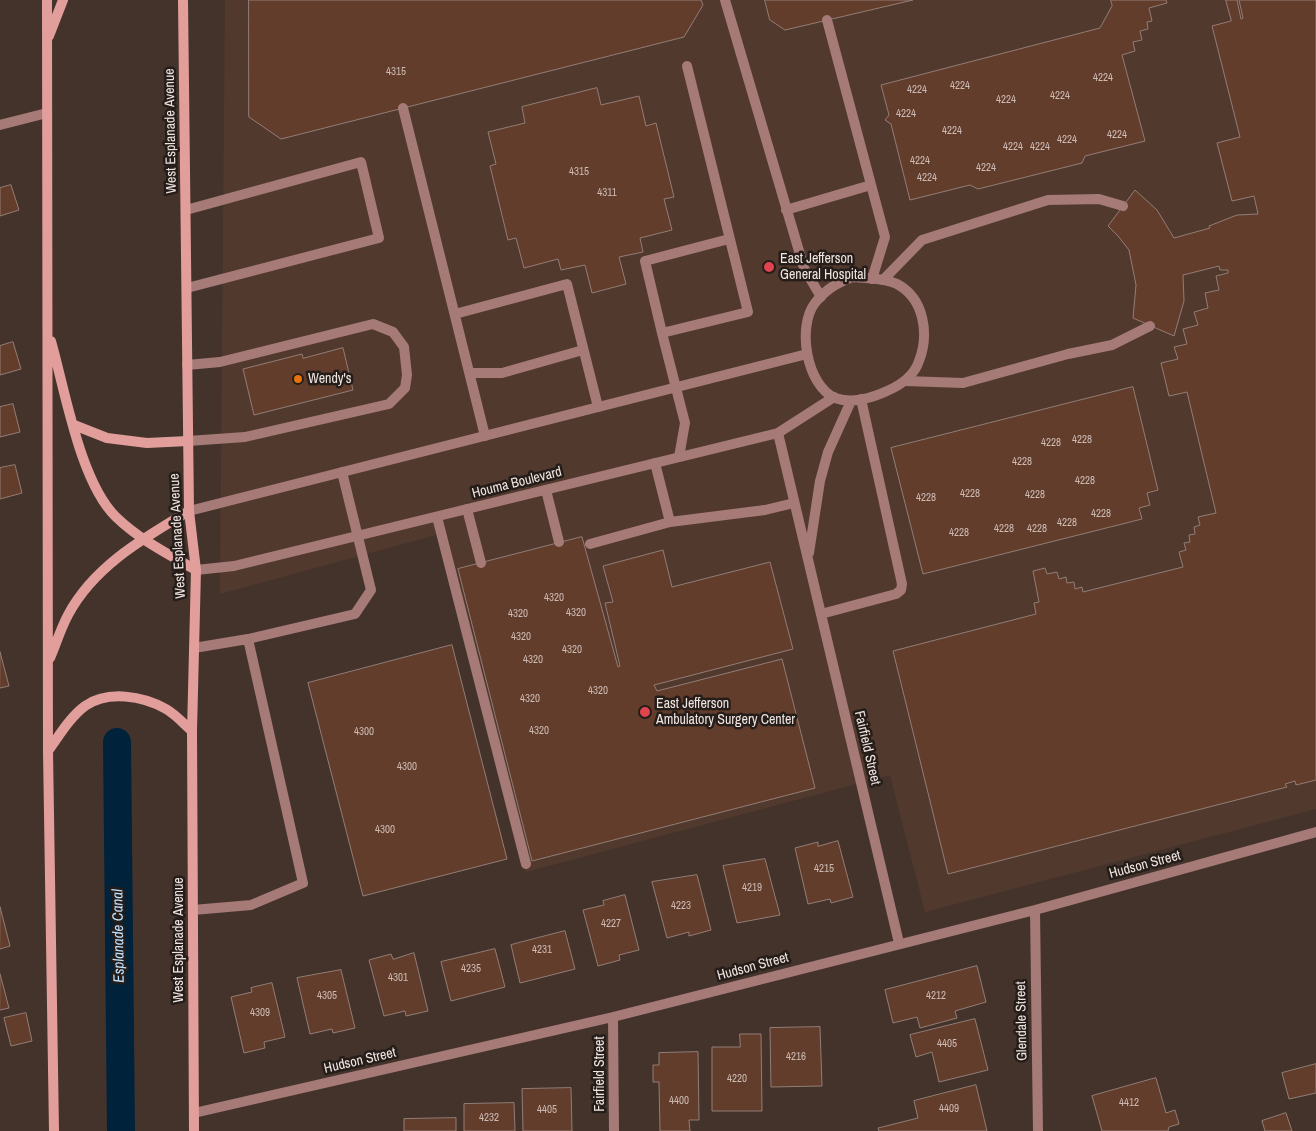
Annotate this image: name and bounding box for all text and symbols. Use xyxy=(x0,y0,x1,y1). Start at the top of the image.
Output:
house number: 4315 xyxy=(386,65,406,79)
street label: West Esplanade Avenue xyxy=(162,68,180,194)
house number: 4224 xyxy=(1093,71,1113,85)
house number: 4224 xyxy=(950,79,970,93)
house number: 4224 xyxy=(907,83,927,97)
house number: 4224 xyxy=(1050,89,1070,103)
house number: 4224 xyxy=(996,93,1016,107)
house number: 4224 xyxy=(896,107,916,121)
house number: 4224 xyxy=(942,124,962,138)
house number: 4224 xyxy=(1107,128,1127,142)
house number: 4224 xyxy=(1057,133,1077,147)
house number: 4224 xyxy=(1003,140,1023,154)
house number: 4224 xyxy=(1030,140,1050,154)
house number: 4224 xyxy=(910,154,930,168)
house number: 4224 xyxy=(976,161,996,175)
house number: 4315 xyxy=(569,165,589,179)
house number: 4224 xyxy=(917,171,937,185)
house number: 4311 xyxy=(597,186,617,200)
place label: East Jefferson General Hospital xyxy=(780,251,866,284)
marker: East Jefferson General Hospital xyxy=(762,260,776,274)
place label: Wendy's xyxy=(308,371,351,387)
marker: Wendy's xyxy=(292,373,304,385)
house number: 4228 xyxy=(1072,433,1092,447)
house number: 4228 xyxy=(1041,436,1061,450)
house number: 4228 xyxy=(1012,455,1032,469)
street label: Houma Boulevard xyxy=(470,464,564,502)
street label: West Esplanade Avenue xyxy=(166,473,190,599)
house number: 4228 xyxy=(1075,474,1095,488)
house number: 4228 xyxy=(960,487,980,501)
house number: 4228 xyxy=(1025,488,1045,502)
house number: 4228 xyxy=(916,491,936,505)
house number: 4228 xyxy=(1091,507,1111,521)
house number: 4228 xyxy=(1057,516,1077,530)
house number: 4228 xyxy=(994,522,1014,536)
house number: 4228 xyxy=(1027,522,1047,536)
house number: 4228 xyxy=(949,526,969,540)
house number: 4320 xyxy=(544,591,564,605)
house number: 4320 xyxy=(566,606,586,620)
house number: 4320 xyxy=(508,607,528,621)
house number: 4320 xyxy=(511,630,531,644)
house number: 4320 xyxy=(562,643,582,657)
house number: 4320 xyxy=(523,653,543,667)
house number: 4320 xyxy=(588,684,608,698)
house number: 4320 xyxy=(520,692,540,706)
place label: East Jefferson Ambulatory Surgery Center xyxy=(656,696,795,729)
marker: East Jefferson Ambulatory Surgery Center xyxy=(638,705,652,719)
street label: Fairfield Street xyxy=(850,709,884,787)
house number: 4320 xyxy=(529,724,549,738)
house number: 4300 xyxy=(354,725,374,739)
house number: 4300 xyxy=(397,760,417,774)
house number: 4300 xyxy=(375,823,395,837)
street label: Hudson Street xyxy=(1107,847,1183,883)
house number: 4215 xyxy=(814,862,834,876)
street label: West Esplanade Avenue xyxy=(171,877,187,1003)
house number: 4219 xyxy=(742,881,762,895)
water label: Esplanade Canal xyxy=(109,889,129,983)
house number: 4223 xyxy=(671,899,691,913)
house number: 4227 xyxy=(601,917,621,931)
house number: 4231 xyxy=(532,943,552,957)
street label: Hudson Street xyxy=(715,949,791,985)
house number: 4235 xyxy=(461,962,481,976)
house number: 4301 xyxy=(388,971,408,985)
street label: Glendale Street xyxy=(1013,981,1031,1061)
house number: 4305 xyxy=(317,989,337,1003)
house number: 4212 xyxy=(926,989,946,1003)
house number: 4309 xyxy=(250,1006,270,1020)
street label: Fairfield Street xyxy=(592,1036,608,1112)
house number: 4405 xyxy=(937,1037,957,1051)
street label: Hudson Street xyxy=(322,1045,398,1077)
house number: 4216 xyxy=(786,1050,806,1064)
house number: 4220 xyxy=(727,1072,747,1086)
house number: 4400 xyxy=(669,1094,689,1108)
house number: 4412 xyxy=(1119,1096,1139,1110)
house number: 4409 xyxy=(939,1102,959,1116)
house number: 4405 xyxy=(537,1103,557,1117)
house number: 4232 xyxy=(479,1111,499,1125)

